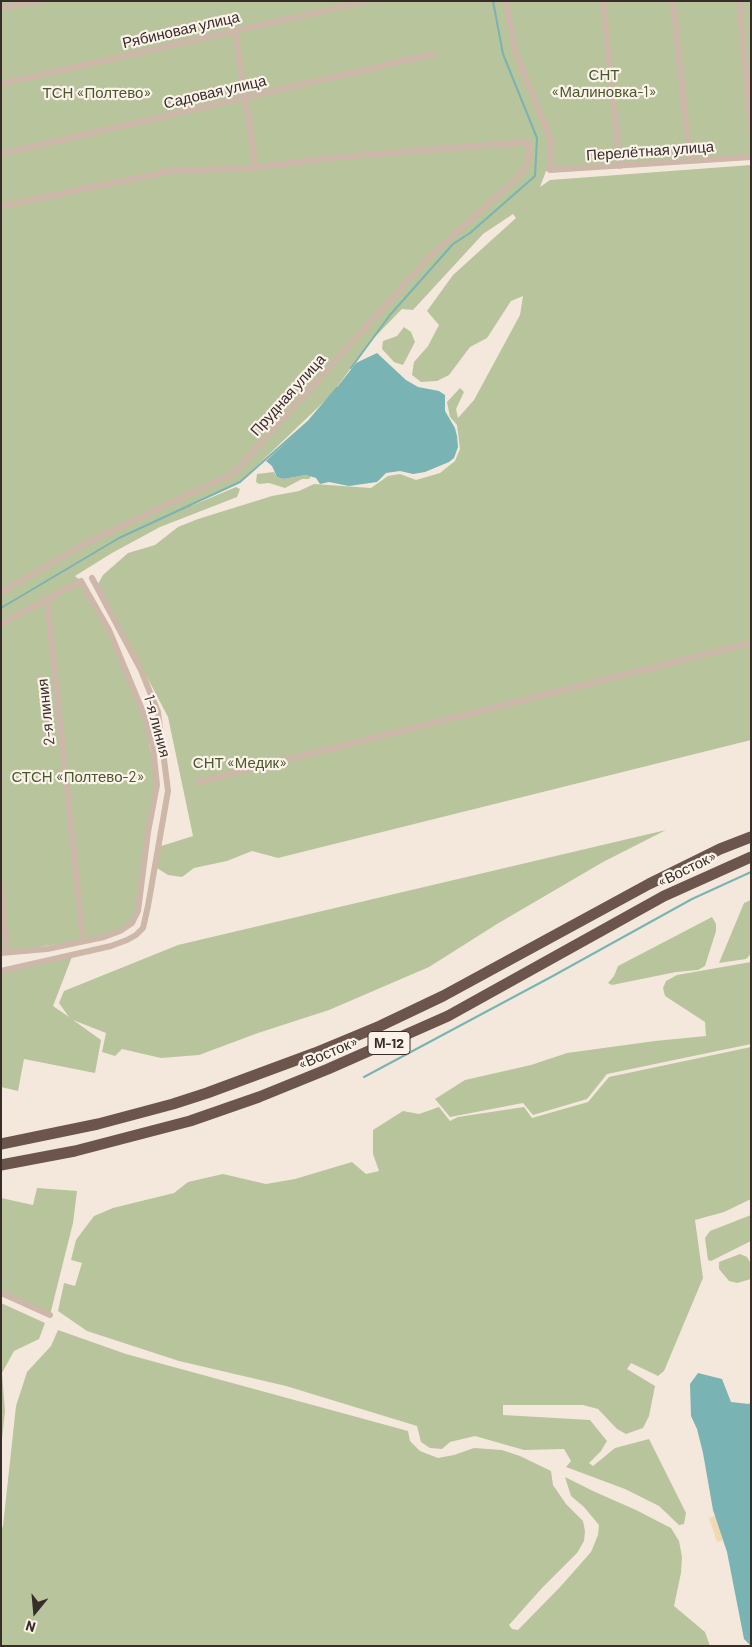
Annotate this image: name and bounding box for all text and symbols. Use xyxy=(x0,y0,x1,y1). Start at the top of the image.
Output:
street label: Рябиновая улица xyxy=(121,8,241,52)
park label: СНТ «Малиновка-1» xyxy=(551,66,657,101)
street label: Садовая улица xyxy=(162,71,268,113)
park label: ТСН «Полтево» xyxy=(43,84,151,102)
street label: Перелётная улица xyxy=(585,138,715,164)
street label: Прудная улица xyxy=(247,350,329,440)
street label: 2-я линия xyxy=(34,678,58,746)
street label: 1-я линия xyxy=(140,693,174,759)
park label: СНТ «Медик» xyxy=(193,754,287,772)
park label: СТСН «Полтево-2» xyxy=(11,768,145,786)
street label: «Восток» xyxy=(654,847,720,891)
street label: «Восток» xyxy=(295,1032,361,1074)
road number: М-12 xyxy=(368,1032,410,1054)
north arrow xyxy=(10,1587,60,1637)
text: N xyxy=(24,1617,37,1636)

